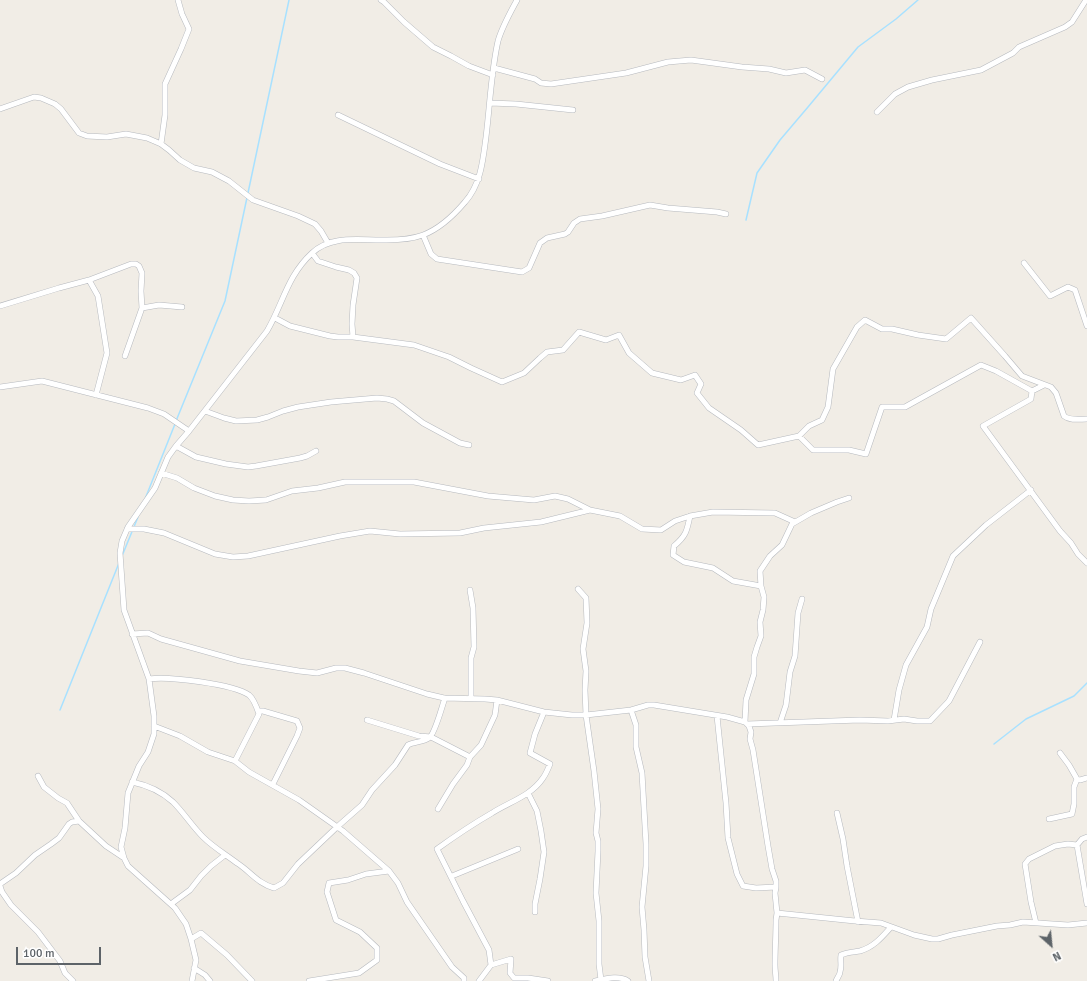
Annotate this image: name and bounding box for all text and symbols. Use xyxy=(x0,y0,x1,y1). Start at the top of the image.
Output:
north arrow xyxy=(1031,925,1071,965)
scale bar xyxy=(18,939,103,965)
text: 100 m xyxy=(23,946,55,961)
text: N xyxy=(1050,949,1063,964)

